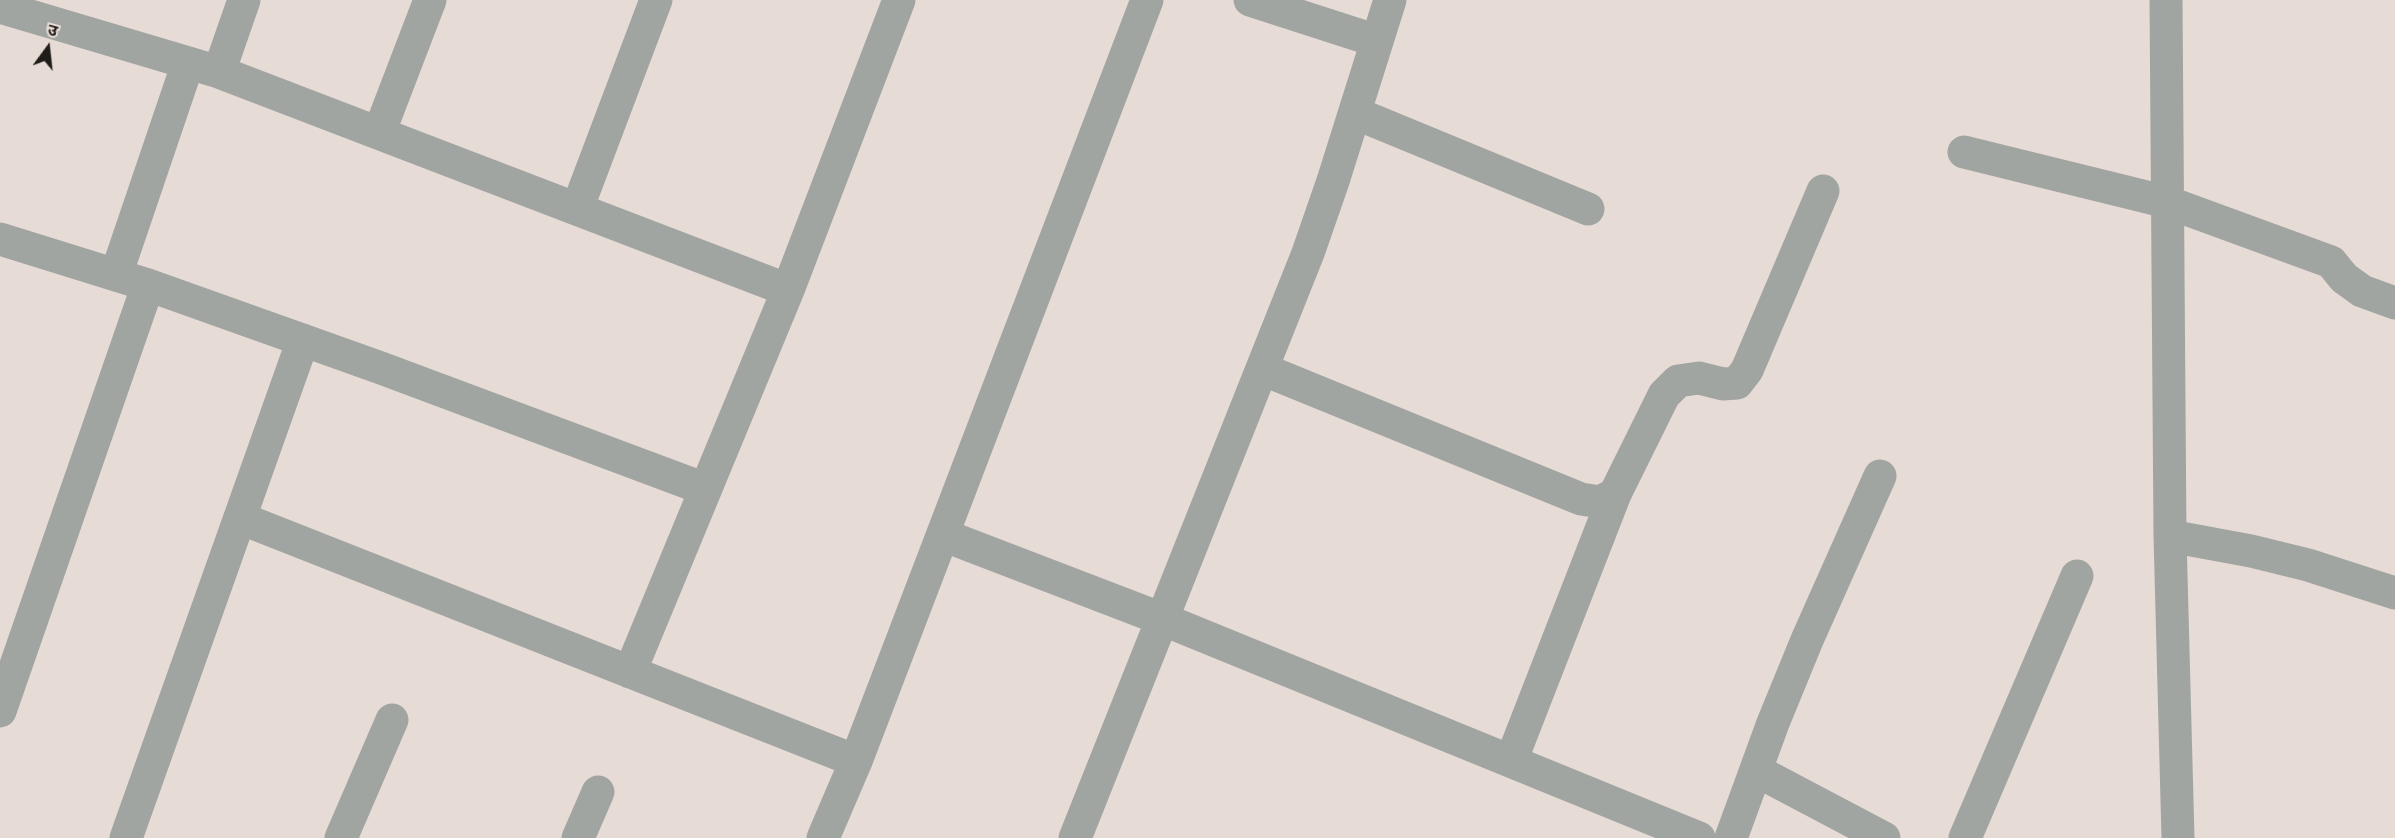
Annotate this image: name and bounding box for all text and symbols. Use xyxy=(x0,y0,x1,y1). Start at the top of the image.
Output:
north arrow xyxy=(18,18,78,78)
text: उ xyxy=(46,20,60,41)

